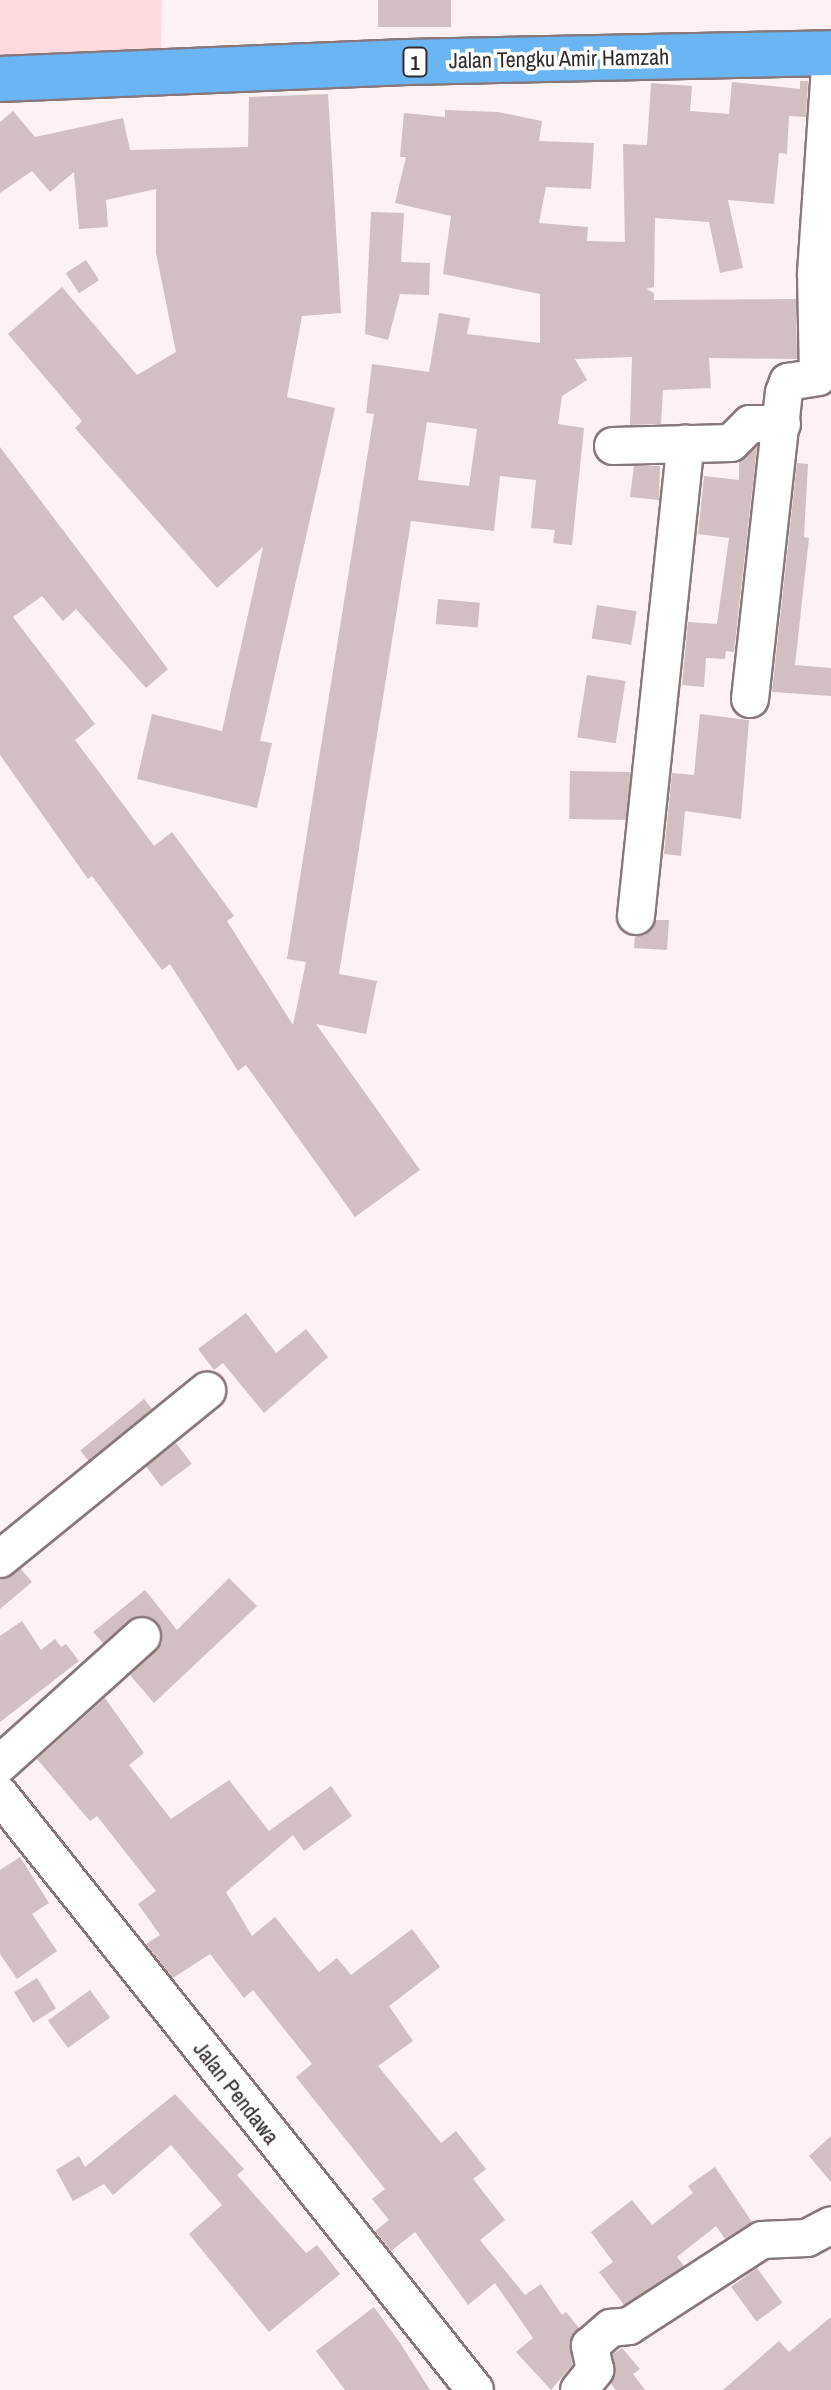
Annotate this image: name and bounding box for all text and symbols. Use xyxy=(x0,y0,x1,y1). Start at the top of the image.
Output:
street label: Jalan Tengku Amir Hamzah xyxy=(448,44,670,74)
road number: 1 xyxy=(401,46,429,78)
street label: Jalan Pendawa xyxy=(188,2036,284,2150)

